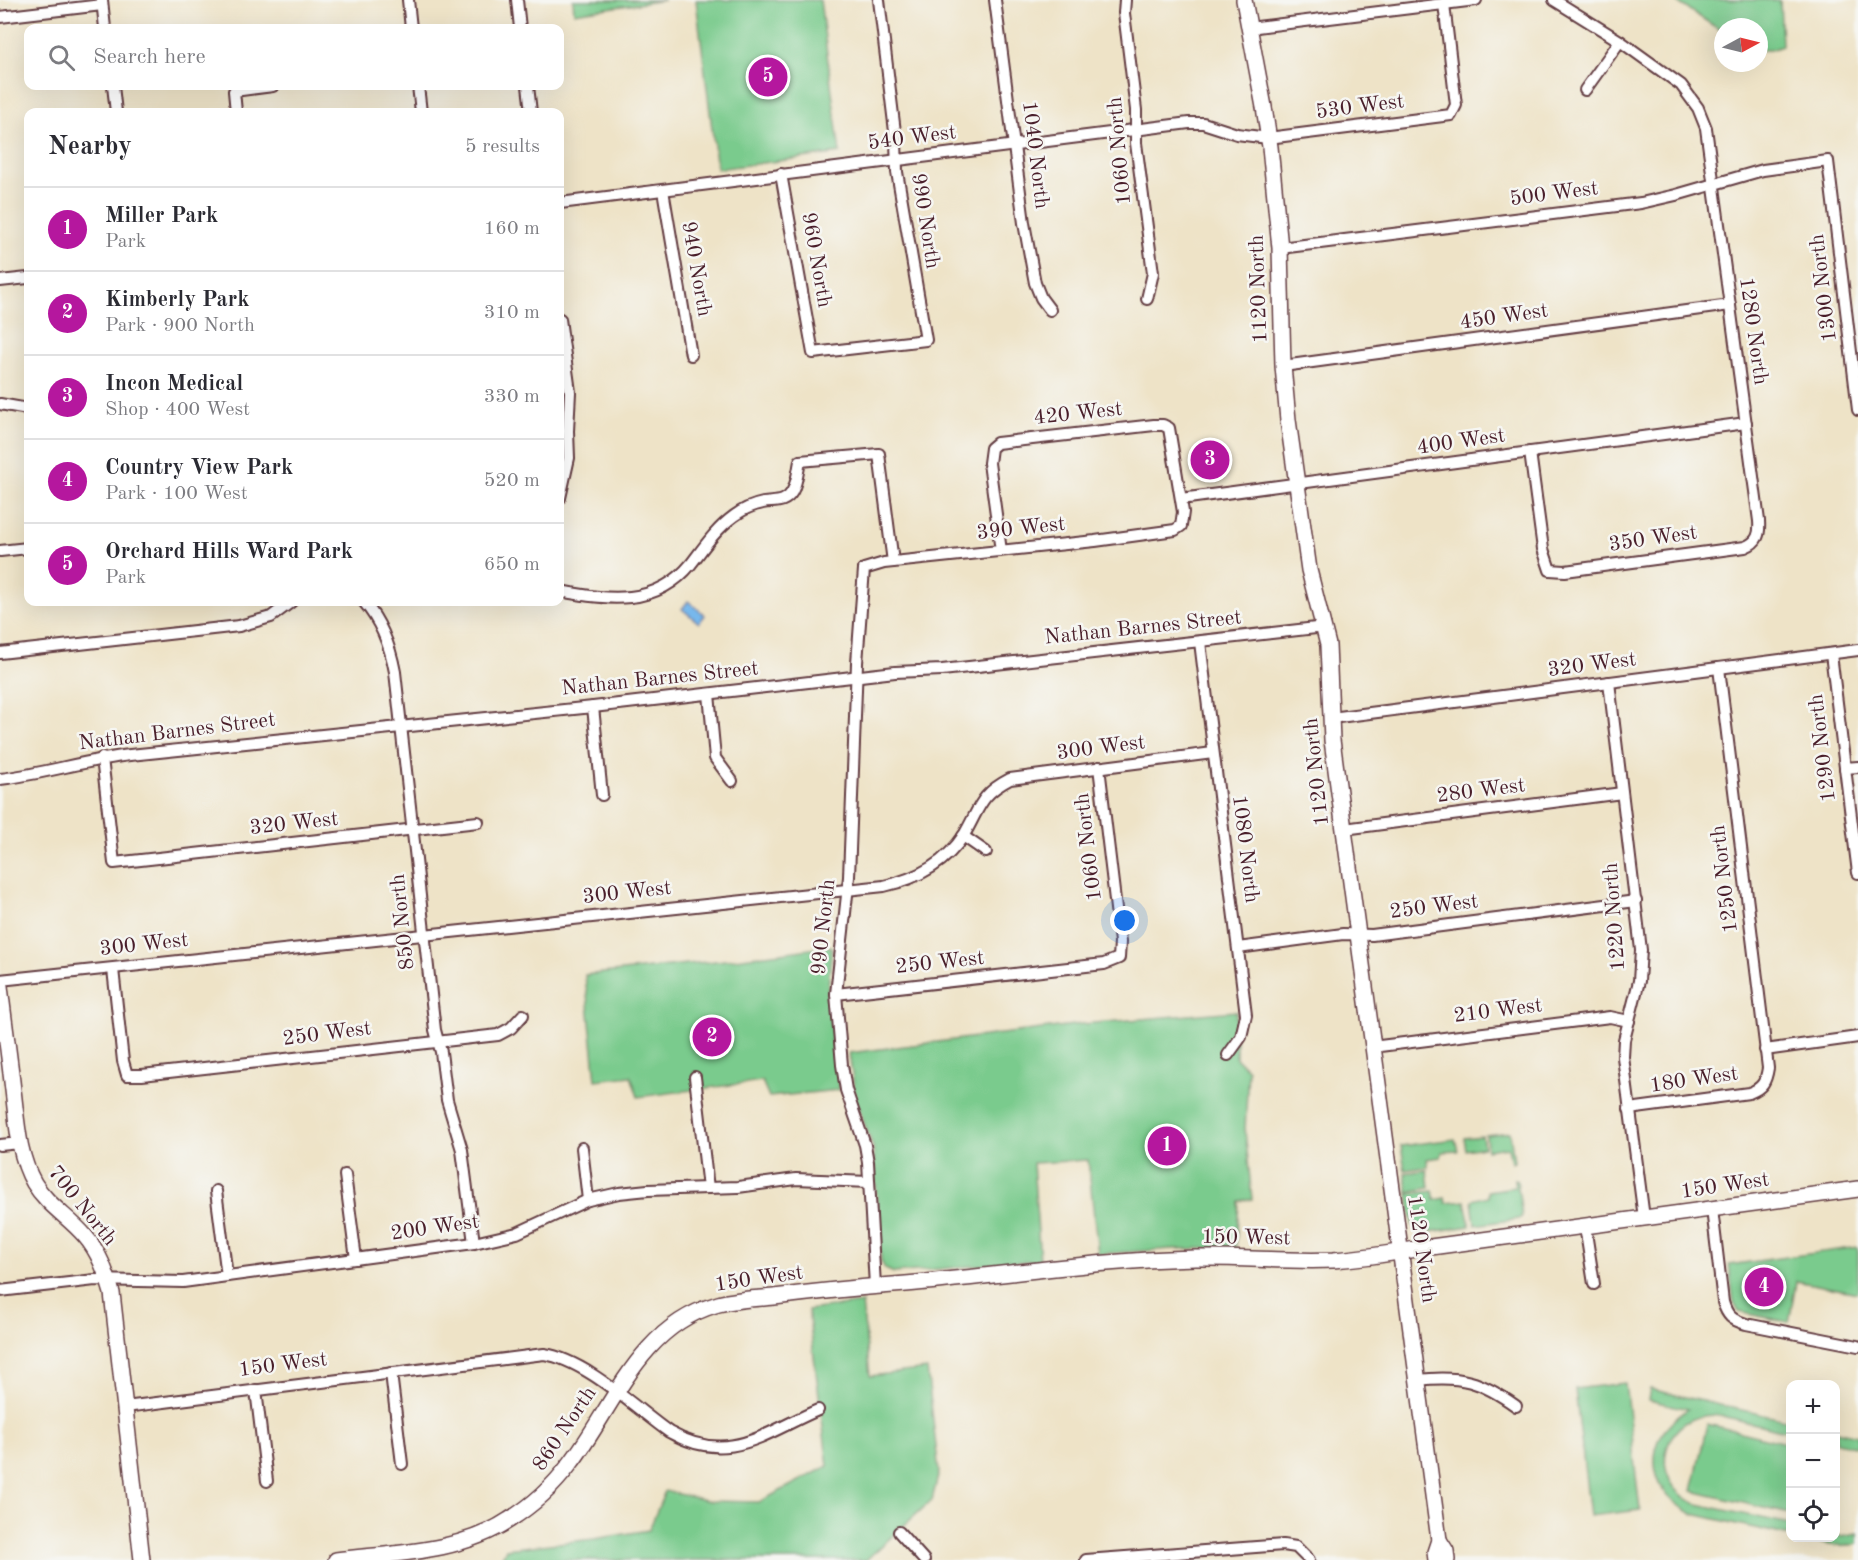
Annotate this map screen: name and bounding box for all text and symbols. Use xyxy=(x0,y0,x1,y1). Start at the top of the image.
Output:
north arrow xyxy=(1714,18,1768,72)
search box xyxy=(24,24,564,90)
icon: search xyxy=(45,41,78,74)
text: Search here xyxy=(93,46,206,68)
pin: 5 xyxy=(748,54,788,100)
street label: 530 West xyxy=(1315,91,1405,123)
street label: 1060 North xyxy=(1105,96,1135,206)
street label: 1040 North xyxy=(1018,100,1052,210)
street label: 540 West xyxy=(867,122,957,154)
text: Nearby xyxy=(48,134,132,160)
text: 5 results xyxy=(465,137,540,157)
street label: 990 North xyxy=(907,172,943,270)
street label: 500 West xyxy=(1509,178,1599,210)
text: Miller Park xyxy=(105,205,218,227)
street label: 960 North xyxy=(797,211,835,309)
text: 1 xyxy=(62,219,73,239)
text: 160 m xyxy=(484,219,540,239)
street label: 940 North xyxy=(677,220,715,318)
text: Park xyxy=(105,232,146,252)
street label: 1300 North xyxy=(1807,233,1841,343)
street label: 1120 North xyxy=(1247,234,1271,344)
street label: 1280 North xyxy=(1735,276,1771,386)
text: Kimberly Park xyxy=(105,289,250,311)
street label: 450 West xyxy=(1458,300,1550,334)
text: 2 xyxy=(62,303,73,323)
text: 310 m xyxy=(484,303,540,323)
text: Park · 900 North xyxy=(105,316,255,336)
text: Incon Medical xyxy=(105,373,243,395)
text: 3 xyxy=(62,387,73,407)
text: 330 m xyxy=(484,387,540,407)
street label: 420 West xyxy=(1033,399,1123,429)
text: Shop · 400 West xyxy=(105,400,250,420)
street label: 400 West xyxy=(1415,425,1507,459)
pin: 3 xyxy=(1190,438,1230,482)
text: Country View Park xyxy=(105,457,293,479)
text: 4 xyxy=(62,471,73,491)
text: 520 m xyxy=(484,471,540,491)
text: Park · 100 West xyxy=(105,484,248,504)
street label: 390 West xyxy=(976,514,1066,544)
street label: 350 West xyxy=(1607,522,1699,556)
text: Orchard Hills Ward Park xyxy=(105,541,353,563)
text: 5 xyxy=(62,555,73,575)
text: 650 m xyxy=(484,555,540,575)
text: Park xyxy=(105,568,146,588)
street label: Nathan Barnes Street xyxy=(1043,607,1243,649)
street label: 320 West xyxy=(1547,649,1637,681)
street label: Nathan Barnes Street xyxy=(560,658,760,700)
street label: 1290 North xyxy=(1806,693,1840,803)
street label: Nathan Barnes Street xyxy=(77,710,277,754)
street label: 1120 North xyxy=(1301,717,1333,827)
street label: 300 West xyxy=(1056,732,1146,764)
street label: 280 West xyxy=(1436,775,1526,807)
street label: 1060 North xyxy=(1072,792,1106,902)
street label: 1080 North xyxy=(1228,794,1262,904)
street label: 320 West xyxy=(249,809,339,839)
street label: 1250 North xyxy=(1708,824,1742,934)
street label: 1220 North xyxy=(1601,862,1629,972)
street label: 850 North xyxy=(388,873,418,971)
street label: 300 West xyxy=(582,878,672,908)
street label: 990 North xyxy=(809,878,839,976)
street label: 250 West xyxy=(1389,891,1479,923)
your location xyxy=(1110,906,1139,935)
street label: 300 West xyxy=(99,930,189,960)
street label: 250 West xyxy=(895,948,985,978)
street label: 210 West xyxy=(1453,995,1543,1027)
pin: 2 xyxy=(692,1014,732,1060)
street label: 250 West xyxy=(282,1018,372,1050)
street label: 180 West xyxy=(1648,1063,1740,1097)
pin: 1 xyxy=(1148,1124,1186,1168)
street label: 700 North xyxy=(44,1162,120,1250)
street label: 150 West xyxy=(1679,1169,1771,1203)
street label: 1120 North xyxy=(1403,1194,1439,1304)
street label: 200 West xyxy=(389,1211,481,1245)
street label: 150 West xyxy=(1201,1227,1291,1249)
street label: 150 West xyxy=(713,1262,805,1296)
pin: 4 xyxy=(1744,1264,1784,1310)
street label: 150 West xyxy=(238,1349,328,1381)
map controls xyxy=(1786,1380,1840,1542)
button: + xyxy=(1786,1380,1840,1434)
street label: 860 North xyxy=(529,1383,601,1475)
button: − xyxy=(1786,1434,1840,1488)
button: locate xyxy=(1786,1488,1840,1542)

